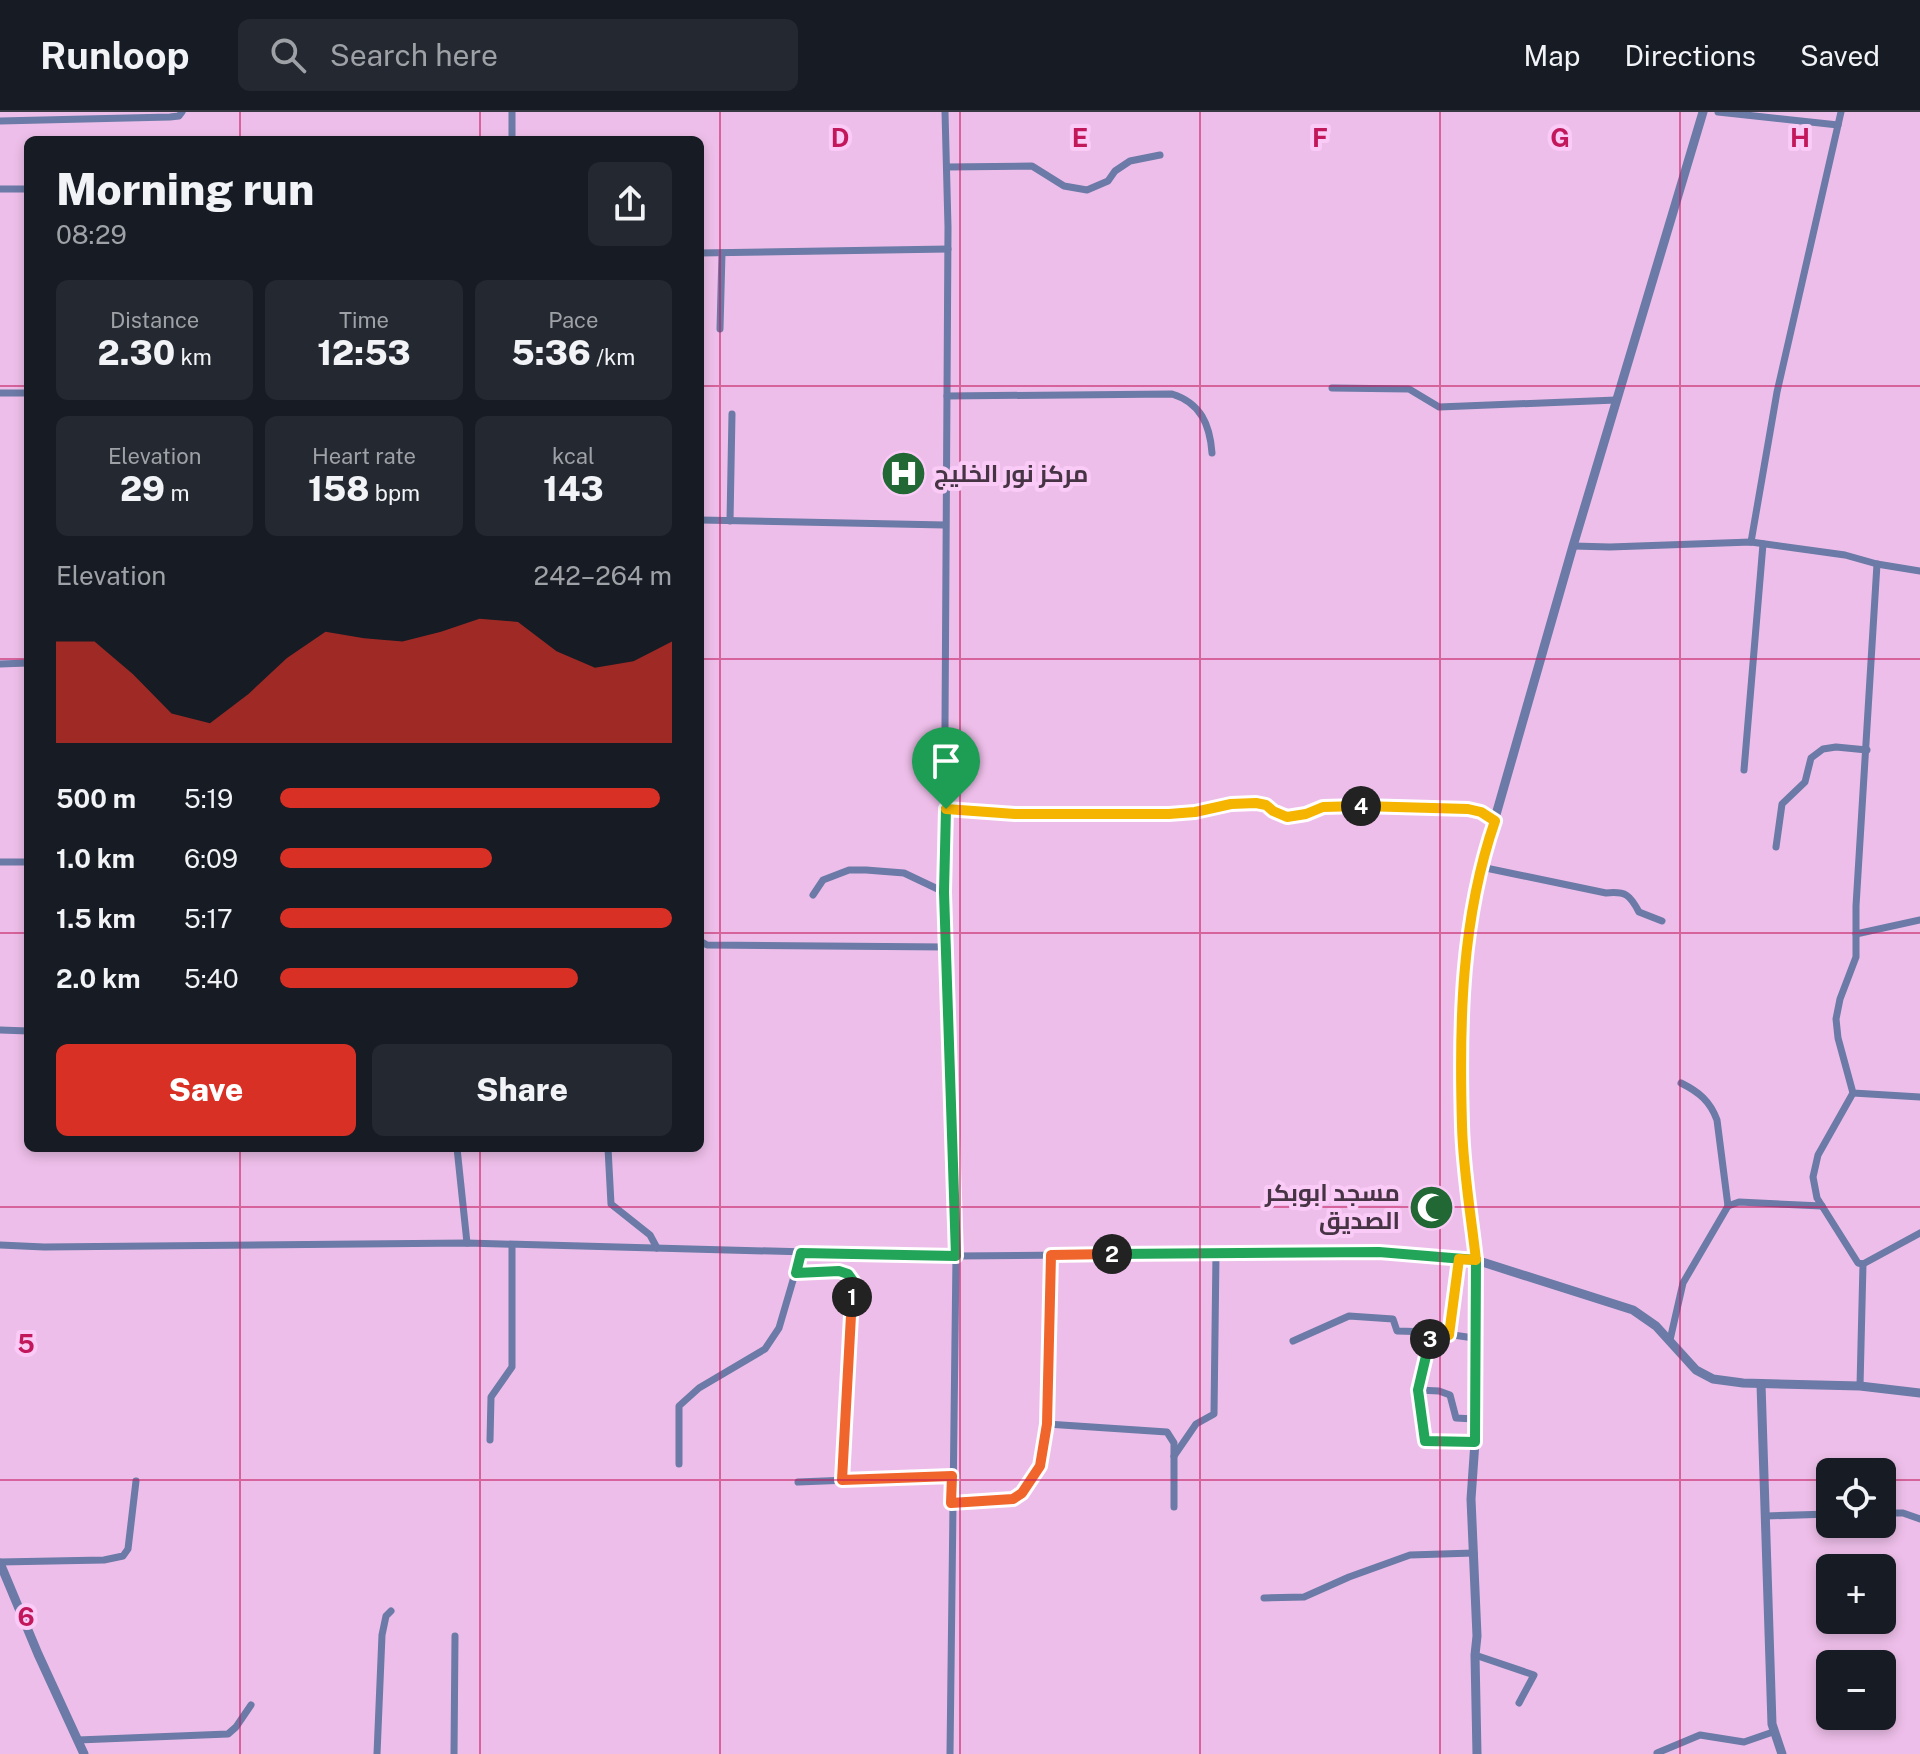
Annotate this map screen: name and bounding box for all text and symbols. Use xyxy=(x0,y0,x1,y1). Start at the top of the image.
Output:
search box xyxy=(238,19,798,91)
text: Runloop xyxy=(40,33,190,78)
icon: search xyxy=(266,33,310,77)
text: Search here xyxy=(330,37,498,73)
text: Map xyxy=(1524,39,1580,72)
text: Directions xyxy=(1624,39,1756,72)
text: Saved xyxy=(1800,39,1880,72)
text: D xyxy=(831,122,849,153)
text: E xyxy=(1072,122,1088,153)
text: F xyxy=(1312,122,1328,153)
text: G xyxy=(1550,122,1570,153)
text: H xyxy=(1790,122,1810,153)
button: share xyxy=(588,162,672,246)
text: Morning run xyxy=(56,163,314,215)
text: 08:29 xyxy=(56,219,127,250)
text: Distance xyxy=(110,307,199,333)
text: Time xyxy=(339,307,389,333)
text: Pace xyxy=(548,307,598,333)
text: 2.30 xyxy=(98,333,175,373)
text: 12:53 xyxy=(317,333,411,373)
text: 5:36 xyxy=(511,333,591,373)
text: km xyxy=(175,344,212,370)
text: /km xyxy=(591,344,635,370)
text: Elevation xyxy=(108,443,201,469)
text: Heart rate xyxy=(312,443,416,469)
text: kcal xyxy=(552,443,595,469)
hospital icon: مركز نور الخليج xyxy=(879,450,927,498)
place label: مركز نور الخليج xyxy=(934,459,1088,490)
text: 29 xyxy=(120,469,165,509)
text: 158 xyxy=(308,469,369,509)
text: 143 xyxy=(543,469,604,509)
text: m xyxy=(165,480,189,506)
text: bpm xyxy=(369,480,420,506)
text: Elevation xyxy=(56,560,166,591)
text: 242–264 m xyxy=(533,560,672,591)
pin xyxy=(912,727,980,809)
icon: arrive xyxy=(924,739,968,783)
text: 500 m xyxy=(56,783,136,814)
text: 5:19 xyxy=(184,783,233,814)
pin: 4 xyxy=(1341,786,1381,826)
text: 4 xyxy=(1354,793,1368,819)
text: 1.0 km xyxy=(56,843,135,874)
text: 6:09 xyxy=(184,843,238,874)
text: 1.5 km xyxy=(56,903,136,934)
text: 5:17 xyxy=(184,903,233,934)
text: 2.0 km xyxy=(56,963,141,994)
text: 5:40 xyxy=(184,963,239,994)
button: Save xyxy=(56,1044,356,1136)
button: Share xyxy=(372,1044,672,1136)
place label: مسجد ابوبكر الصديق xyxy=(1264,1178,1400,1235)
mosque icon: مسجد ابوبكر الصديق xyxy=(1407,1183,1455,1231)
pin: 2 xyxy=(1092,1234,1132,1274)
text: 2 xyxy=(1105,1241,1119,1267)
pin: 1 xyxy=(832,1277,872,1317)
text: 1 xyxy=(847,1284,857,1310)
pin: 3 xyxy=(1410,1319,1450,1359)
text: 3 xyxy=(1423,1326,1437,1352)
text: 5 xyxy=(17,1328,35,1359)
map controls xyxy=(1816,1458,1896,1730)
button: locate xyxy=(1816,1458,1896,1538)
button: + xyxy=(1816,1554,1896,1634)
text: 6 xyxy=(17,1601,35,1632)
button: − xyxy=(1816,1650,1896,1730)

